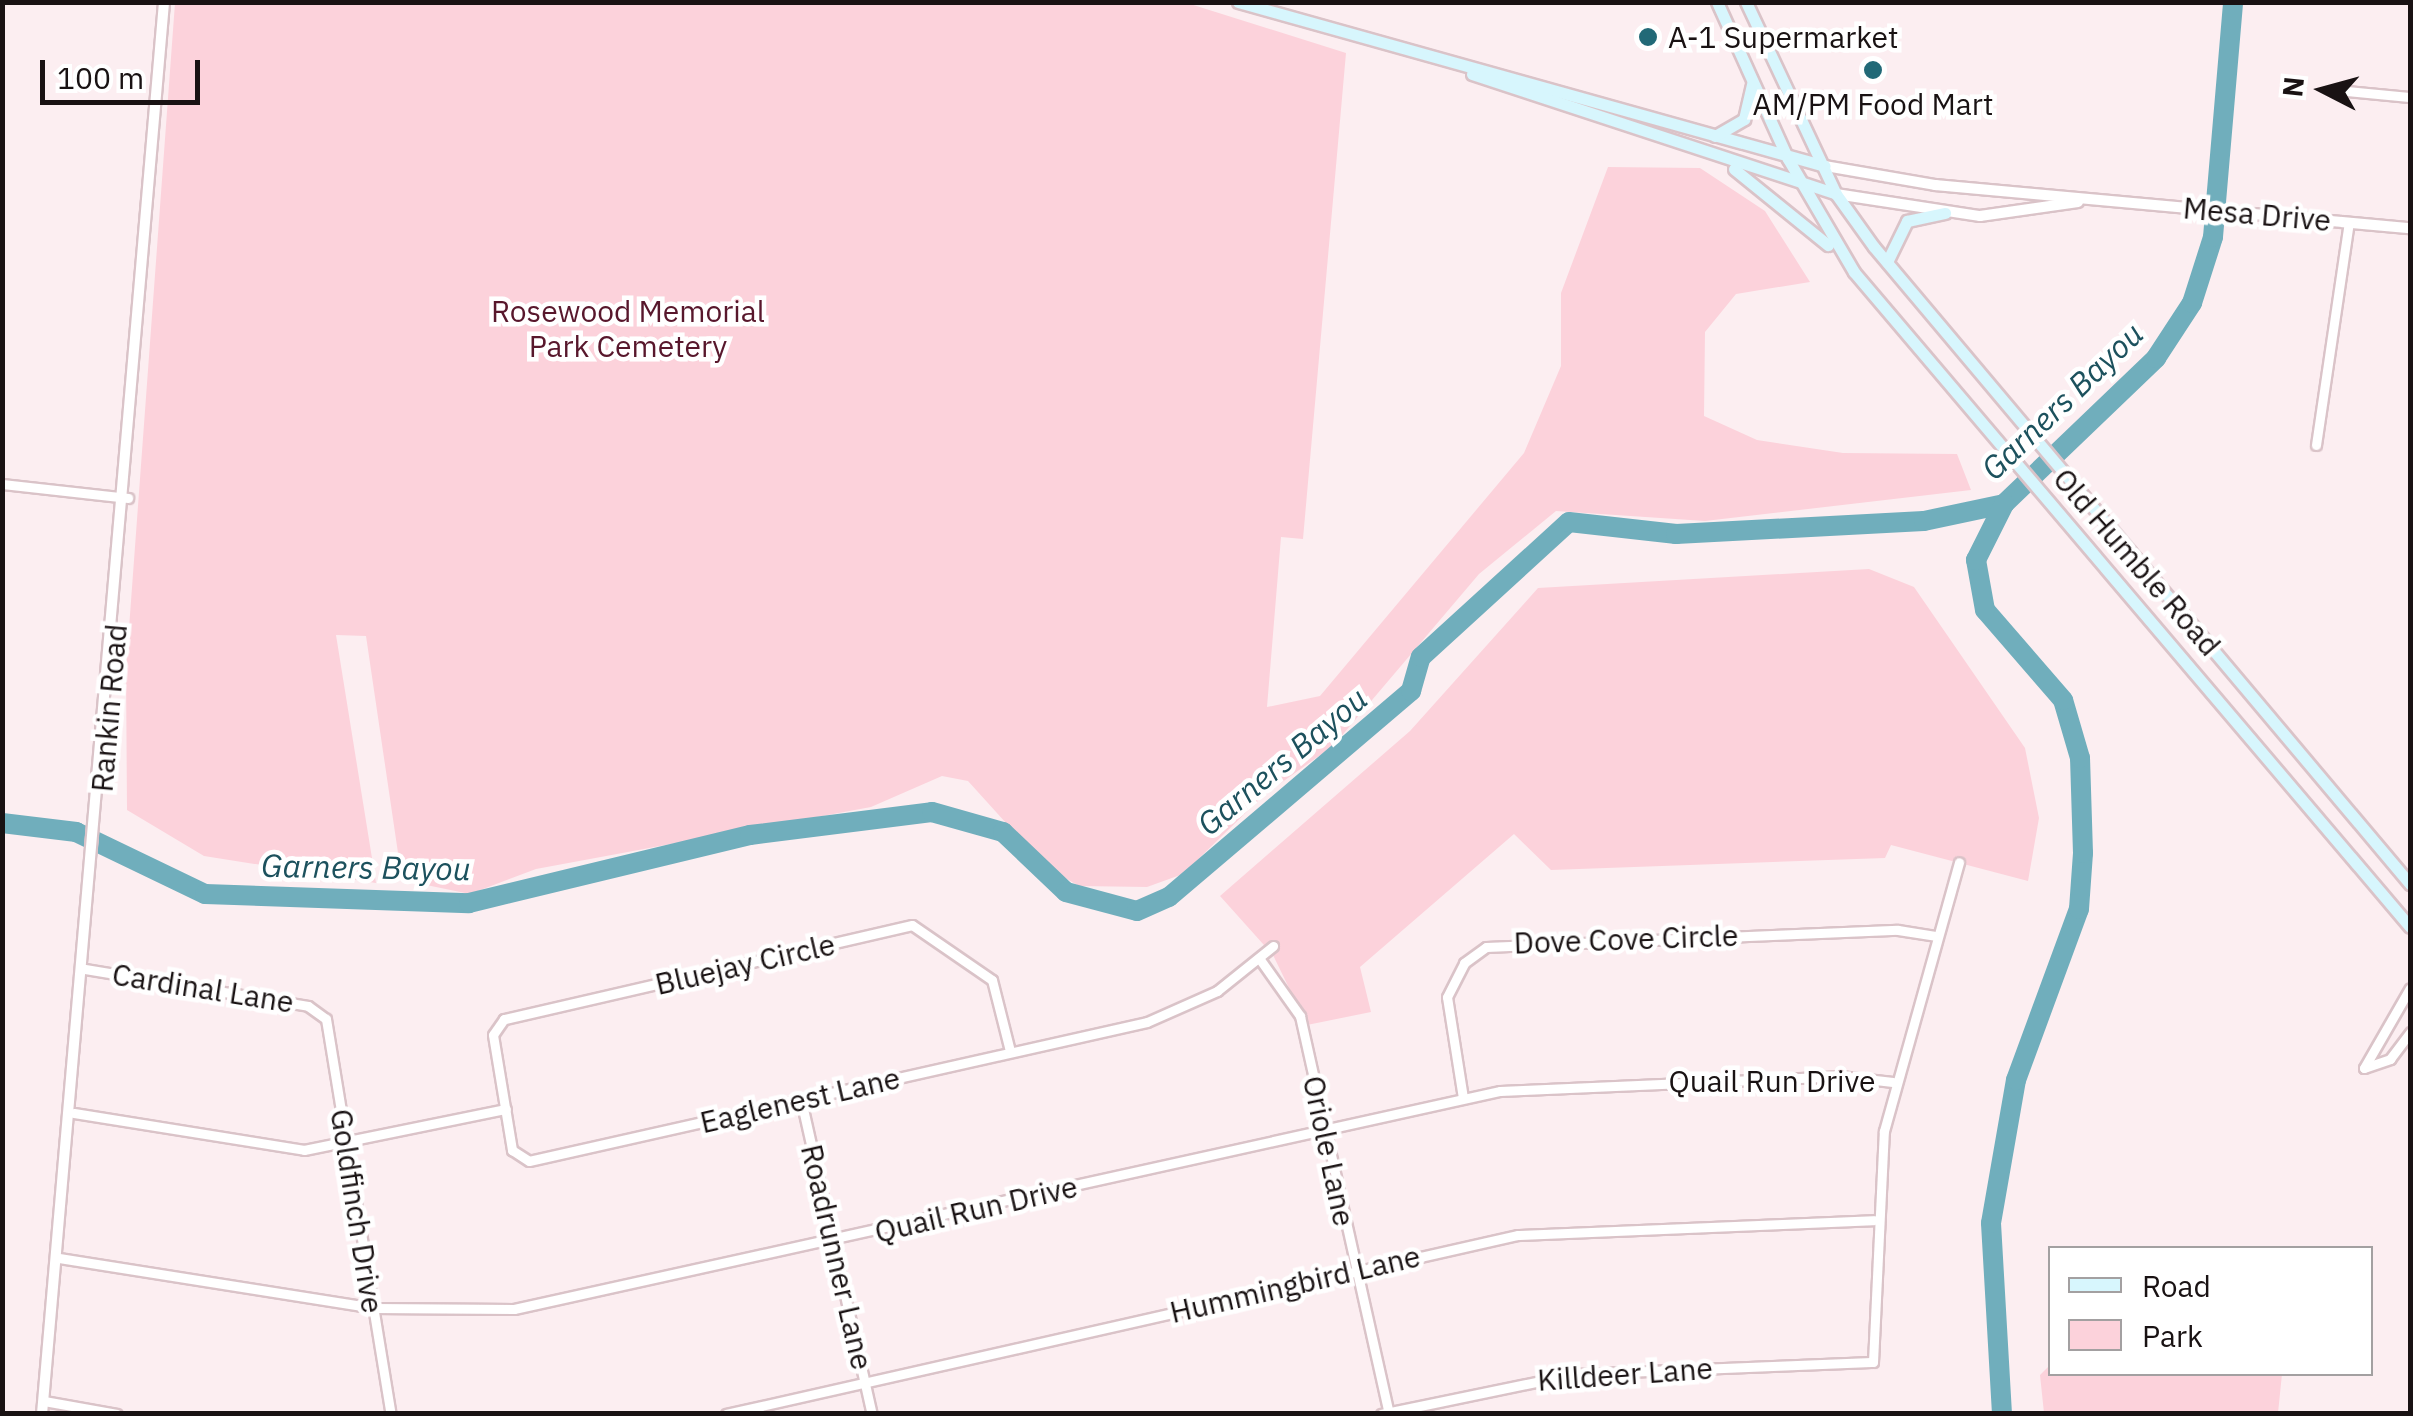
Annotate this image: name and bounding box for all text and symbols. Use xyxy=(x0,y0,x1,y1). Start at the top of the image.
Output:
place label: A-1 Supermarket xyxy=(1668,19,1899,55)
marker: A-1 Supermarket xyxy=(1637,26,1659,48)
scale bar xyxy=(45,40,205,102)
north arrow xyxy=(2273,40,2373,140)
text: 100 m xyxy=(57,58,144,97)
marker: AM/PM Food Mart xyxy=(1862,59,1884,81)
text: N xyxy=(2273,75,2312,99)
place label: AM/PM Food Mart xyxy=(1753,86,1993,122)
street label: Mesa Drive xyxy=(2182,190,2332,238)
park label: Rosewood Memorial Park Cemetery xyxy=(491,293,765,364)
water label: Garners Bayou xyxy=(1973,314,2151,488)
street label: Old Humble Road xyxy=(2046,461,2228,663)
street label: Rankin Road xyxy=(84,623,134,793)
water label: Garners Bayou xyxy=(1189,679,1375,843)
water label: Garners Bayou xyxy=(261,846,471,888)
street label: Dove Cove Circle xyxy=(1513,917,1739,961)
street label: Bluejay Circle xyxy=(652,926,838,1002)
street label: Cardinal Lane xyxy=(110,956,296,1020)
street label: Eaglenest Lane xyxy=(697,1060,903,1140)
street label: Quail Run Drive xyxy=(1668,1063,1876,1099)
street label: Oriole Lane xyxy=(1296,1073,1362,1229)
street label: Goldfinch Drive xyxy=(323,1106,391,1316)
street label: Roadrunner Lane xyxy=(794,1141,880,1373)
street label: Quail Run Drive xyxy=(871,1168,1081,1250)
street label: Hummingbird Lane xyxy=(1166,1238,1424,1330)
legend xyxy=(2048,1246,2373,1376)
text: Road xyxy=(2142,1266,2211,1305)
text: Park xyxy=(2142,1316,2203,1355)
street label: Killdeer Lane xyxy=(1536,1350,1714,1398)

